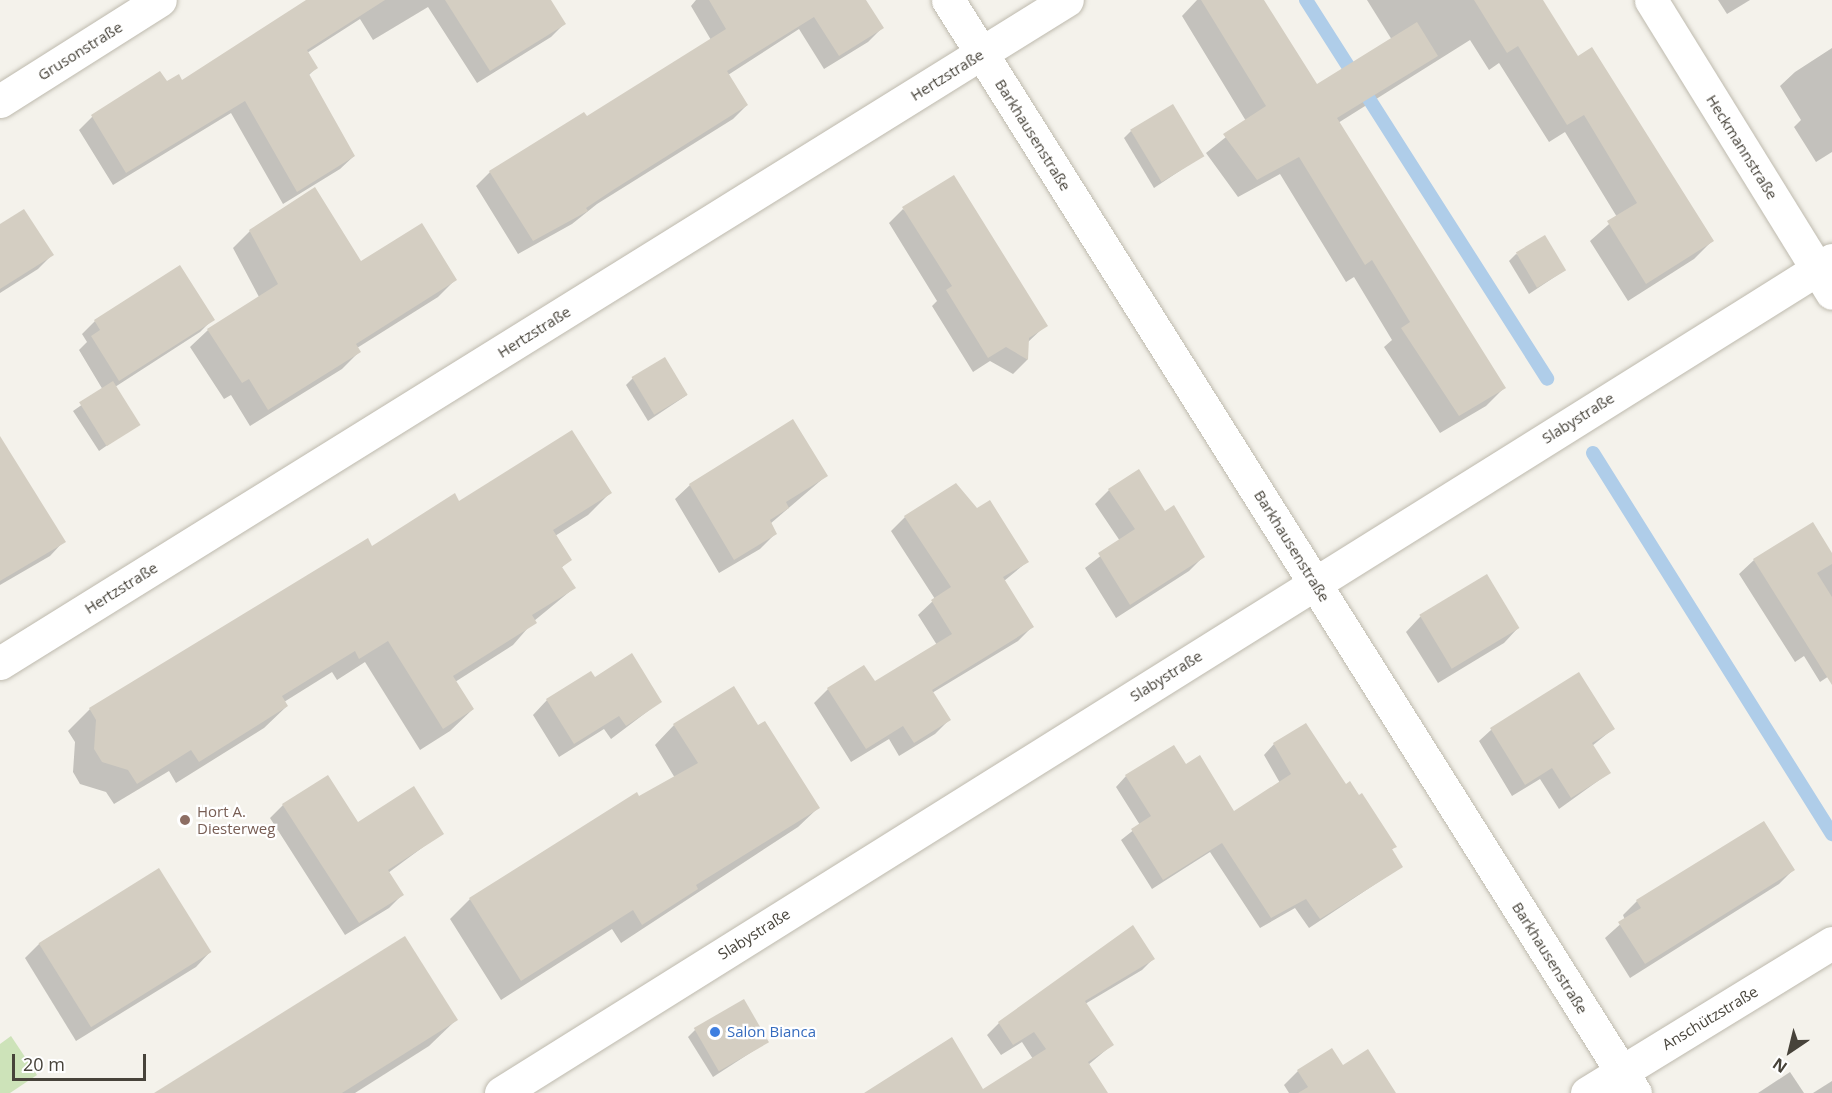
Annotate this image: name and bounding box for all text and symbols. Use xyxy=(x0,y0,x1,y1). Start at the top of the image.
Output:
street label: Grusonstraße xyxy=(34,18,126,84)
street label: Hertzstraße xyxy=(907,45,987,105)
street label: Barkhausenstraße xyxy=(991,76,1075,194)
street label: Heckmannstraße xyxy=(1703,91,1781,203)
street label: Hertzstraße xyxy=(494,302,574,362)
street label: Slabystraße xyxy=(1539,389,1617,447)
street label: Barkhausenstraße xyxy=(1250,487,1334,605)
street label: Hertzstraße xyxy=(81,558,161,618)
street label: Slabystraße xyxy=(1127,647,1205,705)
place label: Hort A. Diesterweg xyxy=(197,802,275,837)
marker: Hort A. Diesterweg xyxy=(178,813,192,827)
street label: Barkhausenstraße xyxy=(1508,899,1592,1017)
street label: Slabystraße xyxy=(715,905,793,963)
street label: Anschützstraße xyxy=(1659,982,1761,1054)
north arrow xyxy=(1760,1021,1820,1081)
place label: Salon Bianca xyxy=(727,1023,816,1041)
marker: Salon Bianca xyxy=(708,1025,722,1039)
scale bar xyxy=(15,1042,148,1080)
text: 20 m xyxy=(23,1052,65,1076)
text: N xyxy=(1768,1053,1791,1078)

